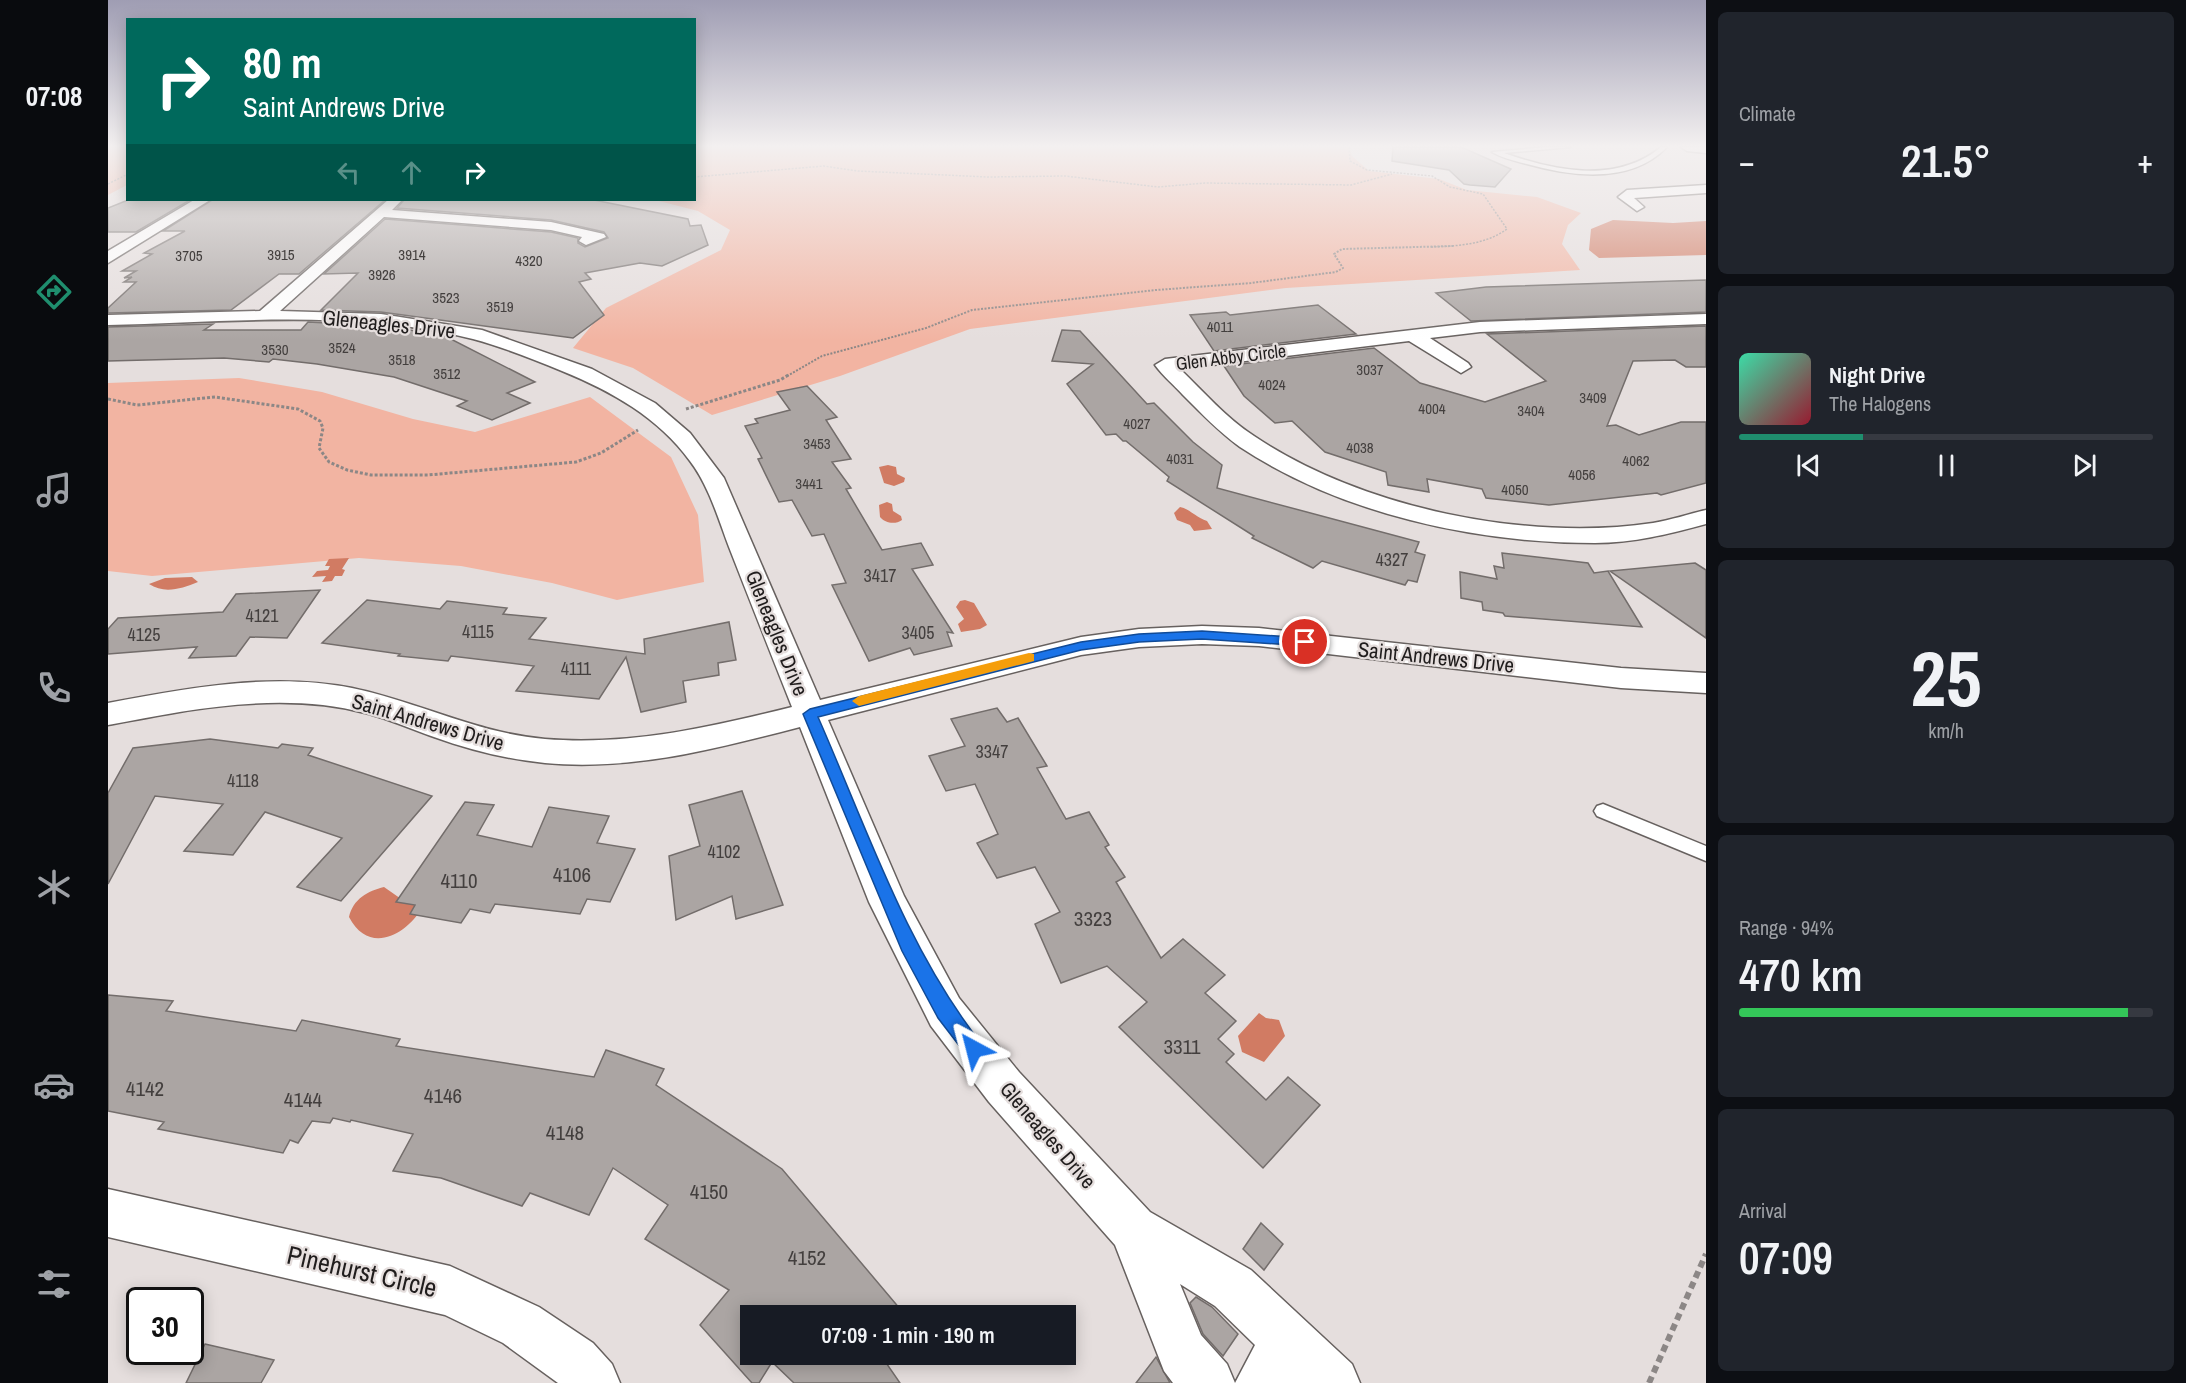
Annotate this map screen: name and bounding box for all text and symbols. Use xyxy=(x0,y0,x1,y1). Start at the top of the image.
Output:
text: 80 m xyxy=(243,35,322,91)
icon: right xyxy=(144,42,222,120)
text: 07:08 xyxy=(26,78,82,114)
text: Saint Andrews Drive xyxy=(243,89,445,125)
text: Climate xyxy=(1739,100,1796,127)
text: 21.5° xyxy=(1901,130,1991,191)
text: − xyxy=(1739,139,1755,183)
text: + xyxy=(2137,139,2153,183)
icon: left xyxy=(332,156,365,189)
icon: ahead xyxy=(395,156,428,189)
icon: right xyxy=(458,156,491,189)
house number: 3915 xyxy=(267,244,295,265)
house number: 3914 xyxy=(398,244,426,265)
house number: 3705 xyxy=(175,245,203,266)
house number: 4320 xyxy=(515,250,543,271)
house number: 3926 xyxy=(368,264,396,285)
icon: directions xyxy=(33,271,75,313)
house number: 3523 xyxy=(432,287,460,308)
house number: 3519 xyxy=(486,296,514,317)
street label: Gleneagles Drive xyxy=(321,303,457,345)
house number: 4011 xyxy=(1207,316,1233,337)
house number: 3524 xyxy=(328,337,356,358)
street label: Glen Abby Circle xyxy=(1175,338,1287,376)
house number: 3530 xyxy=(261,339,289,360)
house number: 3518 xyxy=(388,349,416,370)
house number: 3037 xyxy=(1356,359,1384,380)
text: Night Drive xyxy=(1829,360,1925,390)
house number: 3512 xyxy=(433,363,461,384)
house number: 4024 xyxy=(1258,374,1286,395)
house number: 3409 xyxy=(1579,387,1607,408)
text: The Halogens xyxy=(1829,390,1931,417)
house number: 4004 xyxy=(1418,398,1446,419)
house number: 3404 xyxy=(1517,400,1545,421)
house number: 4027 xyxy=(1123,413,1151,434)
house number: 3453 xyxy=(803,433,831,454)
house number: 4038 xyxy=(1346,437,1374,458)
house number: 4031 xyxy=(1166,448,1194,469)
icon: previous xyxy=(1792,449,1825,482)
icon: pause xyxy=(1930,449,1963,482)
icon: next xyxy=(2068,449,2101,482)
house number: 4062 xyxy=(1622,450,1650,471)
house number: 4056 xyxy=(1568,464,1596,485)
icon: music xyxy=(33,469,75,511)
house number: 3441 xyxy=(795,473,823,494)
house number: 4050 xyxy=(1501,479,1529,500)
house number: 4327 xyxy=(1376,547,1408,572)
house number: 3417 xyxy=(864,563,896,588)
street label: Gleneagles Drive xyxy=(739,566,815,700)
house number: 4121 xyxy=(246,603,279,628)
pin xyxy=(1279,616,1330,667)
house number: 4115 xyxy=(462,619,494,644)
house number: 3405 xyxy=(902,620,934,645)
house number: 4125 xyxy=(128,622,160,647)
icon: arrive xyxy=(1288,625,1321,658)
text: 25 xyxy=(1910,625,1982,730)
street label: Saint Andrews Drive xyxy=(1356,634,1516,680)
house number: 4111 xyxy=(561,656,592,681)
icon: phone xyxy=(33,667,75,709)
street label: Saint Andrews Drive xyxy=(349,686,507,758)
text: km/h xyxy=(1928,717,1964,744)
house number: 3347 xyxy=(976,739,1008,764)
house number: 4118 xyxy=(227,768,259,793)
house number: 4102 xyxy=(708,839,740,864)
house number: 4106 xyxy=(553,860,591,889)
icon: climate xyxy=(33,866,75,908)
house number: 4110 xyxy=(440,866,478,895)
house number: 3323 xyxy=(1074,904,1112,933)
text: Range · 94% xyxy=(1739,914,1834,941)
text: 470 km xyxy=(1739,944,1863,1005)
position arrow xyxy=(942,1017,1006,1081)
house number: 3311 xyxy=(1163,1032,1201,1061)
icon: car xyxy=(33,1064,75,1106)
house number: 4142 xyxy=(126,1074,164,1103)
street label: Gleneagles Drive xyxy=(993,1075,1103,1195)
house number: 4146 xyxy=(424,1081,462,1110)
house number: 4144 xyxy=(284,1085,323,1114)
house number: 4148 xyxy=(546,1118,584,1147)
house number: 4150 xyxy=(690,1177,728,1206)
text: Arrival xyxy=(1739,1197,1786,1224)
text: 07:09 xyxy=(1739,1227,1833,1288)
street label: Pinehurst Circle xyxy=(284,1237,440,1305)
house number: 4152 xyxy=(788,1243,826,1272)
icon: filters xyxy=(33,1263,75,1305)
speed limit sign: 30 xyxy=(126,1287,204,1365)
text: 07:09 · 1 min · 190 m xyxy=(821,1320,995,1350)

